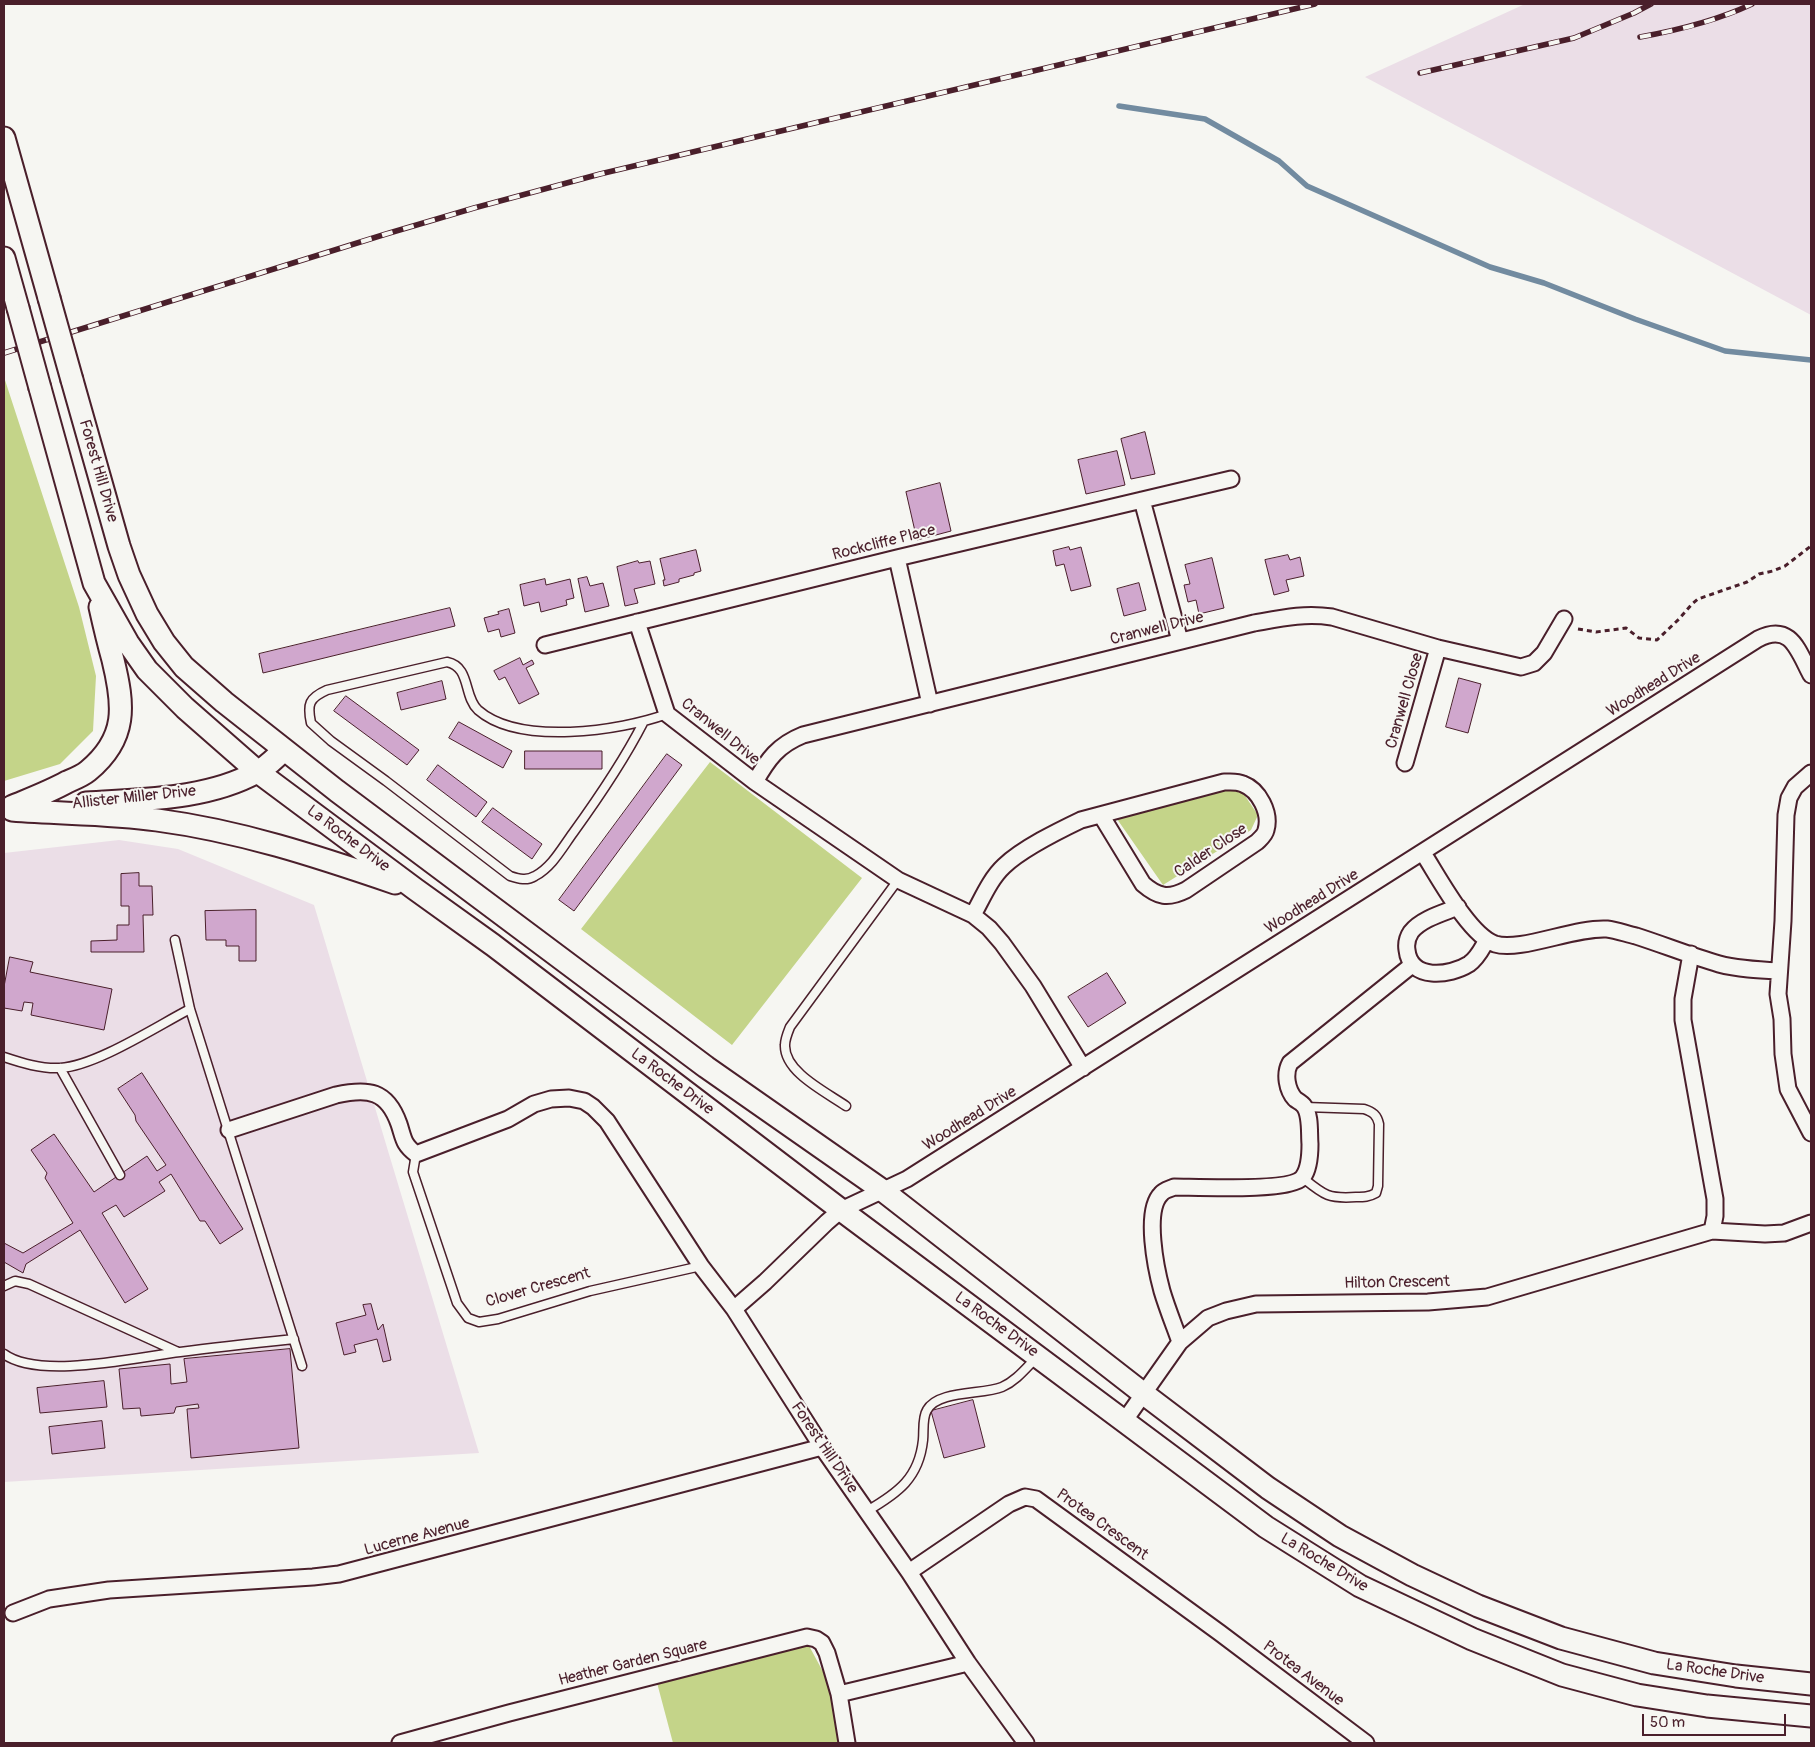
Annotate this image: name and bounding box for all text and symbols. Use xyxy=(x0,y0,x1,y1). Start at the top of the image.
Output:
street label: Forest Hill Drive xyxy=(74,417,122,525)
street label: Rockcliffe Place xyxy=(831,521,937,565)
street label: Cranwell Drive xyxy=(1108,608,1206,650)
street label: Woodhead Drive xyxy=(1604,649,1704,721)
street label: Cranwell Close xyxy=(1382,651,1428,751)
street label: Cranwell Drive xyxy=(677,694,763,770)
street label: Allister Miller Drive xyxy=(71,782,197,814)
street label: La Roche Drive xyxy=(303,802,393,876)
street label: Calder Close xyxy=(1171,820,1251,882)
street label: Woodhead Drive xyxy=(1262,866,1362,938)
street label: La Roche Drive xyxy=(627,1045,717,1119)
street label: Woodhead Drive xyxy=(920,1083,1020,1155)
street label: Clover Crescent xyxy=(483,1264,593,1312)
street label: Hilton Crescent xyxy=(1344,1272,1450,1294)
street label: La Roche Drive xyxy=(950,1288,1042,1362)
street label: Forest Hill Drive xyxy=(786,1399,862,1497)
street label: Protea Crescent xyxy=(1052,1485,1152,1565)
street label: Lucerne Avenue xyxy=(362,1514,472,1560)
street label: La Roche Drive xyxy=(1277,1529,1371,1597)
street label: Heather Garden Square xyxy=(557,1635,709,1691)
street label: Protea Avenue xyxy=(1259,1637,1347,1711)
street label: La Roche Drive xyxy=(1665,1656,1765,1688)
scale bar xyxy=(1645,1704,1789,1736)
text: 50 m xyxy=(1650,1713,1685,1732)

